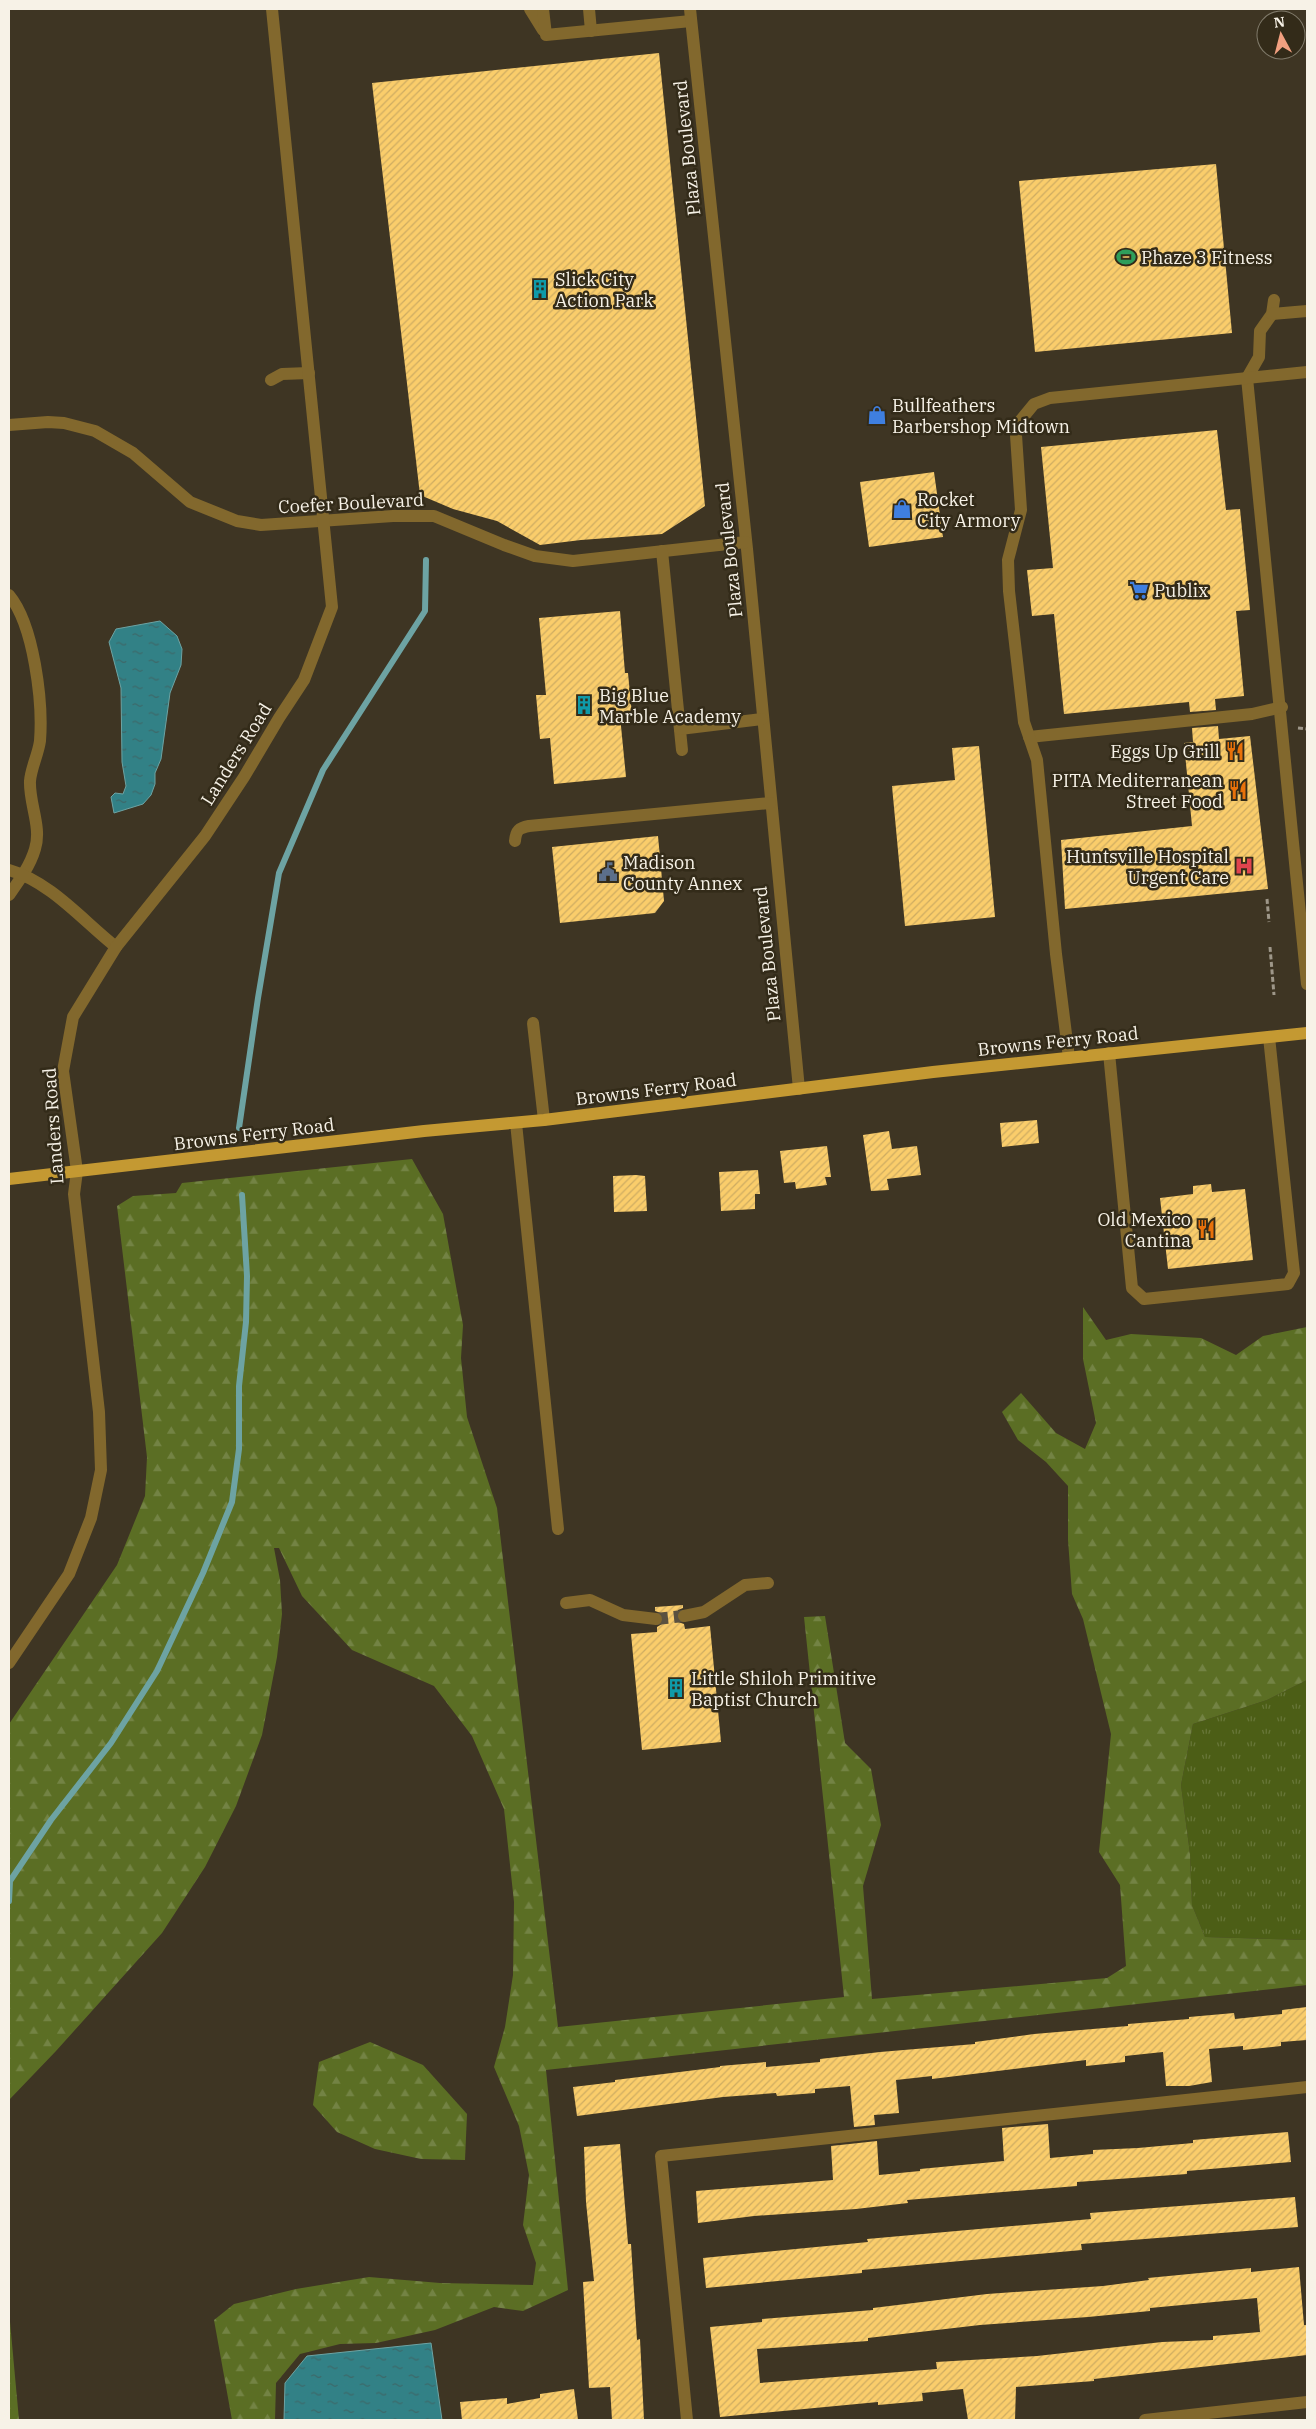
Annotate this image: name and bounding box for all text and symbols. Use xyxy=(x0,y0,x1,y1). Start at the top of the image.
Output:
north arrow xyxy=(1256,10,1306,60)
text: N xyxy=(1273,12,1286,32)
street label: Plaza Boulevard xyxy=(668,79,706,217)
sports icon: Phaze 3 Fitness xyxy=(1115,246,1137,268)
place label: Phaze 3 Fitness xyxy=(1141,246,1273,269)
place label: Slick City Action Park xyxy=(555,268,654,312)
building icon: Slick City Action Park xyxy=(529,278,551,300)
place label: Bullfeathers Barbershop Midtown xyxy=(892,394,1070,438)
shop icon: Bullfeathers Barbershop Midtown xyxy=(866,404,888,426)
street label: Plaza Boulevard xyxy=(710,481,748,619)
street label: Coefer Boulevard xyxy=(278,488,424,518)
place label: Rocket City Armory xyxy=(917,488,1021,532)
shop icon: Rocket City Armory xyxy=(891,498,913,520)
supermarket icon: Publix xyxy=(1128,579,1150,601)
place label: Publix xyxy=(1154,579,1208,602)
place label: Big Blue Marble Academy xyxy=(599,684,741,728)
building icon: Big Blue Marble Academy xyxy=(573,694,595,716)
street label: Landers Road xyxy=(195,698,277,809)
place label: Eggs Up Grill xyxy=(1110,740,1220,763)
restaurant icon: Eggs Up Grill xyxy=(1224,740,1246,762)
place label: PITA Mediterranean Street Food xyxy=(1052,769,1223,813)
restaurant icon: PITA Mediterranean Street Food xyxy=(1227,779,1249,801)
place label: Huntsville Hospital Urgent Care xyxy=(1066,845,1229,889)
place label: Madison County Annex xyxy=(623,851,742,895)
hospital icon: Huntsville Hospital Urgent Care xyxy=(1233,855,1255,877)
public building icon: Madison County Annex xyxy=(597,861,619,883)
street label: Plaza Boulevard xyxy=(748,885,786,1023)
street label: Browns Ferry Road xyxy=(976,1021,1140,1061)
street label: Landers Road xyxy=(37,1067,69,1185)
street label: Browns Ferry Road xyxy=(574,1068,738,1110)
street label: Browns Ferry Road xyxy=(172,1113,336,1155)
place label: Old Mexico Cantina xyxy=(1097,1208,1191,1252)
restaurant icon: Old Mexico Cantina xyxy=(1195,1218,1217,1240)
place label: Little Shiloh Primitive Baptist Church xyxy=(691,1667,876,1711)
building icon: Little Shiloh Primitive Baptist Church xyxy=(665,1677,687,1699)

